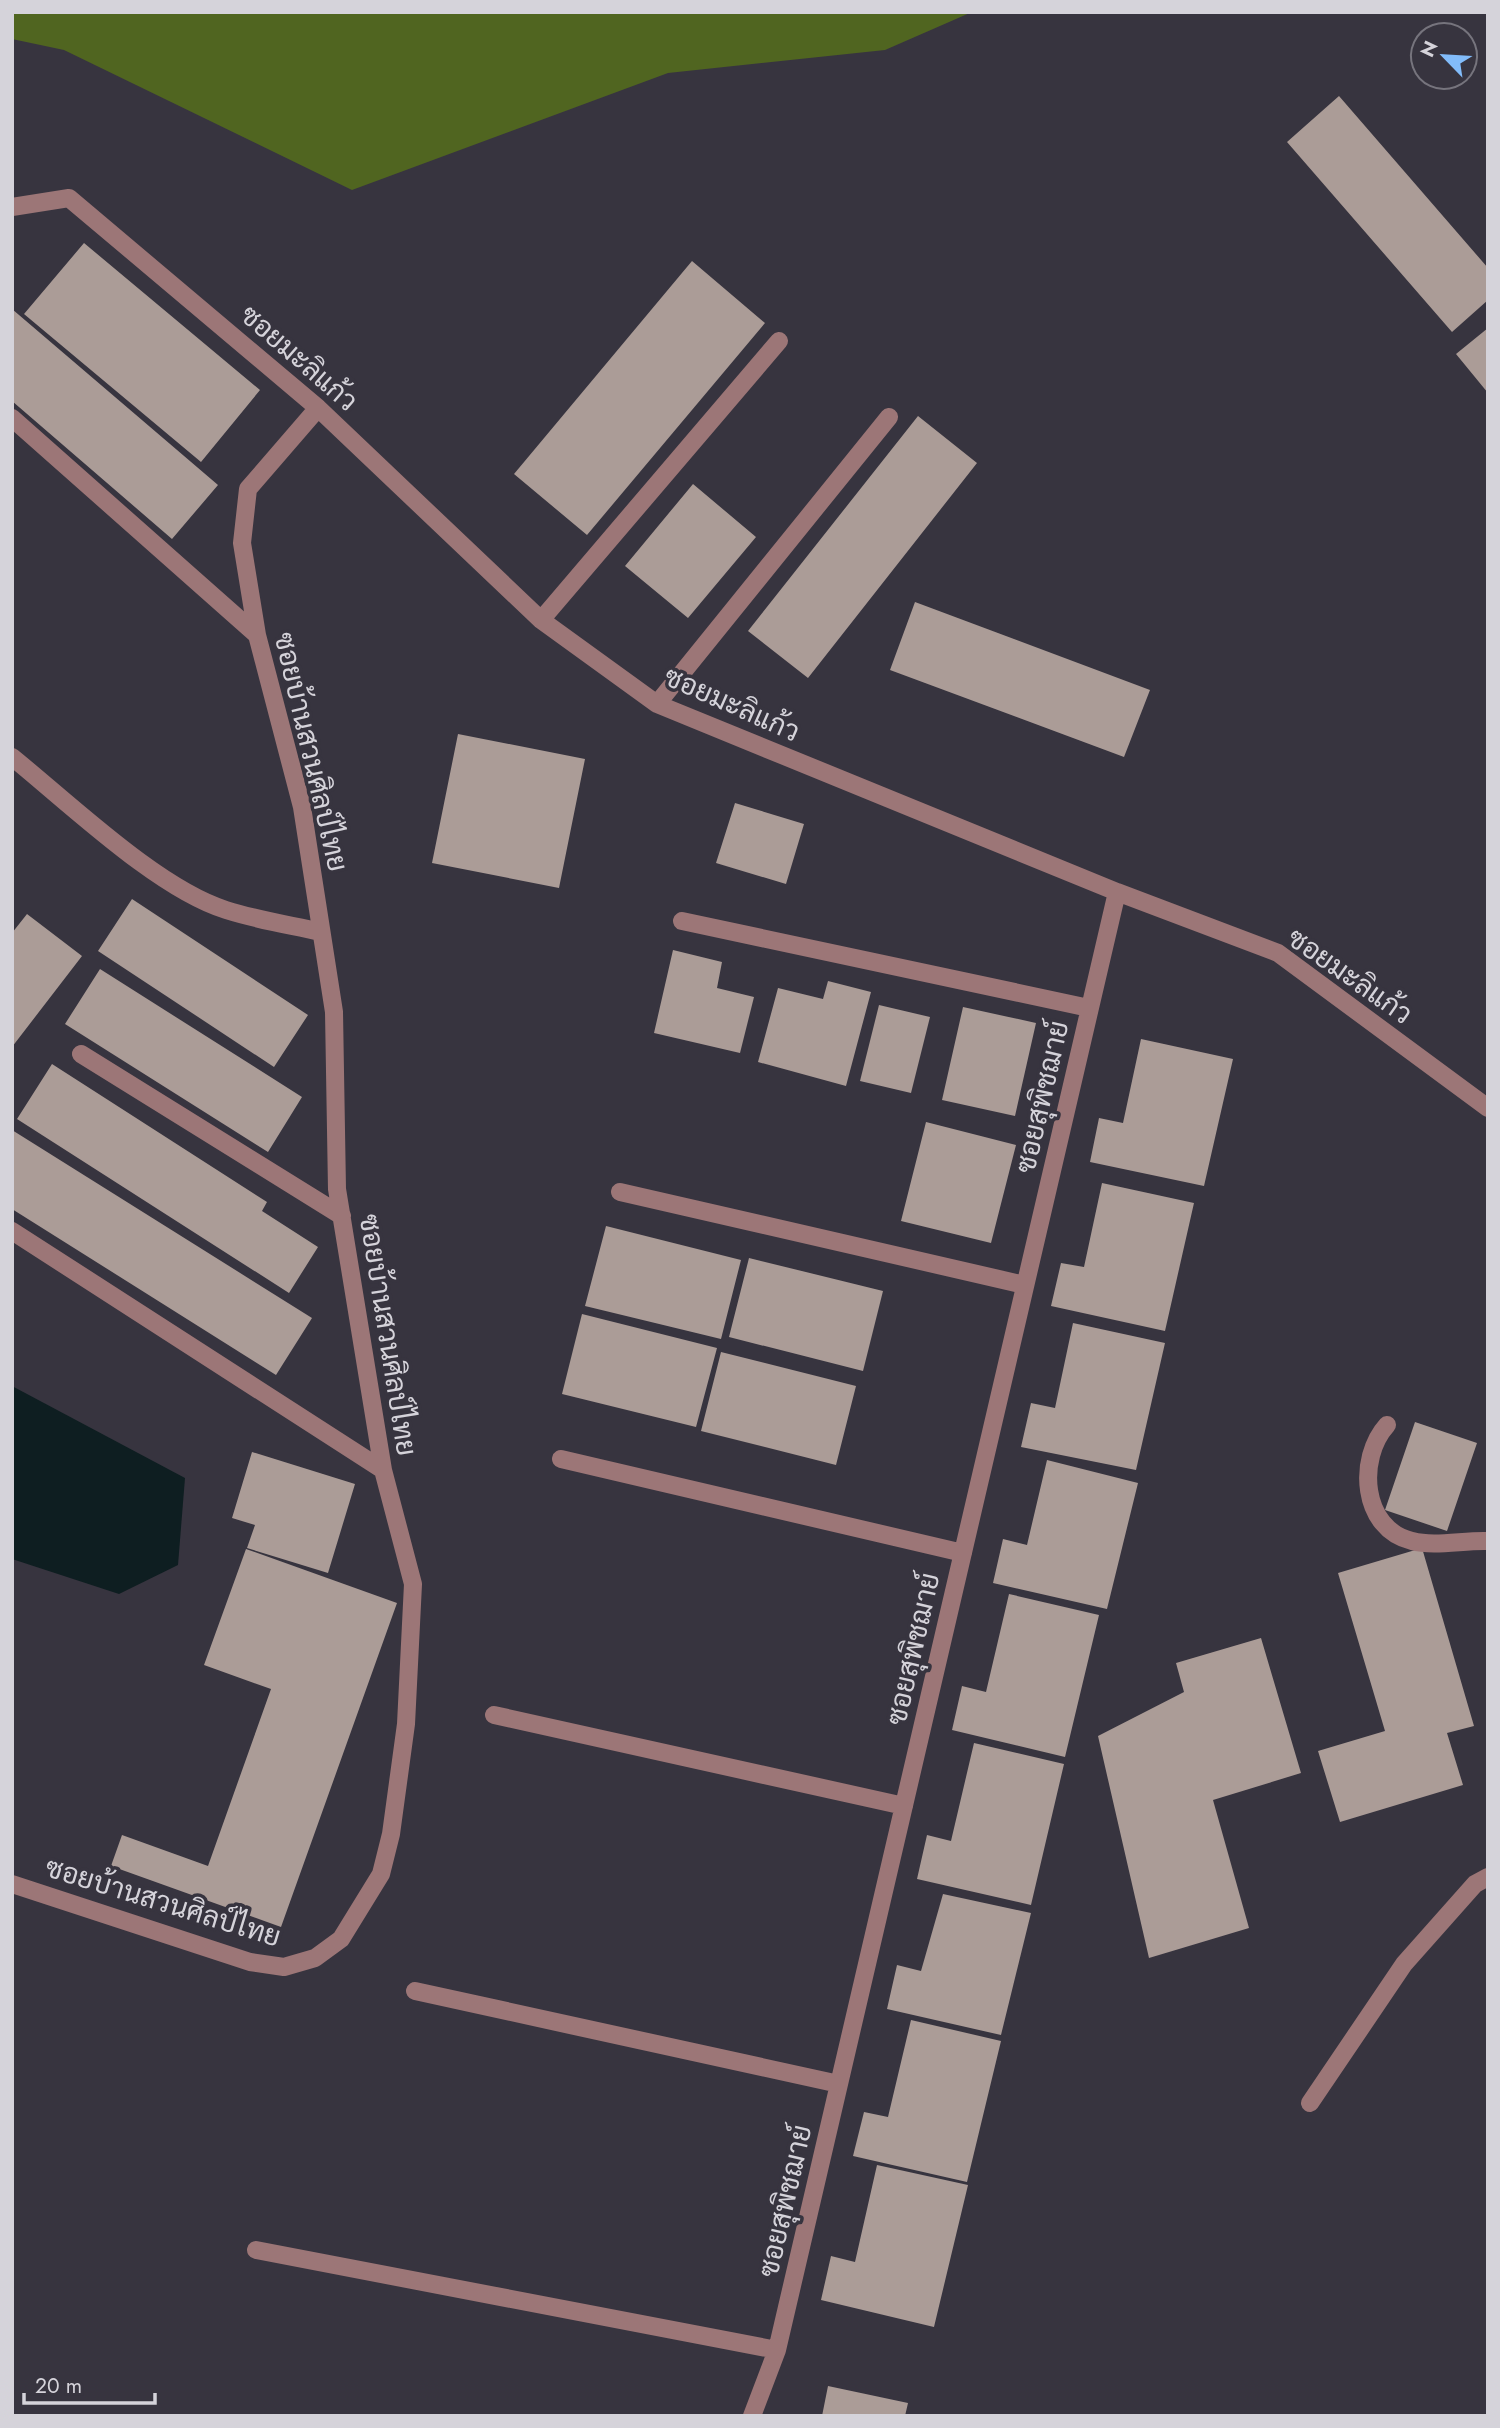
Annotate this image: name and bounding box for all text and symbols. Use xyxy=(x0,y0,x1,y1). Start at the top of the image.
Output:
north arrow xyxy=(1409,21,1479,91)
text: N xyxy=(1414,36,1444,62)
street label: ซอยมะลิแก้ว xyxy=(231,295,367,421)
street label: ซอยบ้านสวนศิลป์ไทย xyxy=(264,628,358,876)
street label: ซอยมะลิแก้ว xyxy=(658,656,806,752)
street label: ซอยมะลิแก้ว xyxy=(1279,918,1421,1034)
street label: ซอยสุพิชฌาย์ xyxy=(1005,1017,1079,1177)
street label: ซอยบ้านสวนศิลป์ไทย xyxy=(349,1211,427,1459)
street label: ซอยสุพิชฌาย์ xyxy=(876,1569,950,1729)
street label: ซอยบ้านสวนศิลป์ไทย xyxy=(40,1847,286,1957)
street label: ซอยสุพิชฌาย์ xyxy=(748,2121,822,2281)
scale bar xyxy=(24,2362,156,2406)
text: 20 m xyxy=(35,2371,82,2401)

